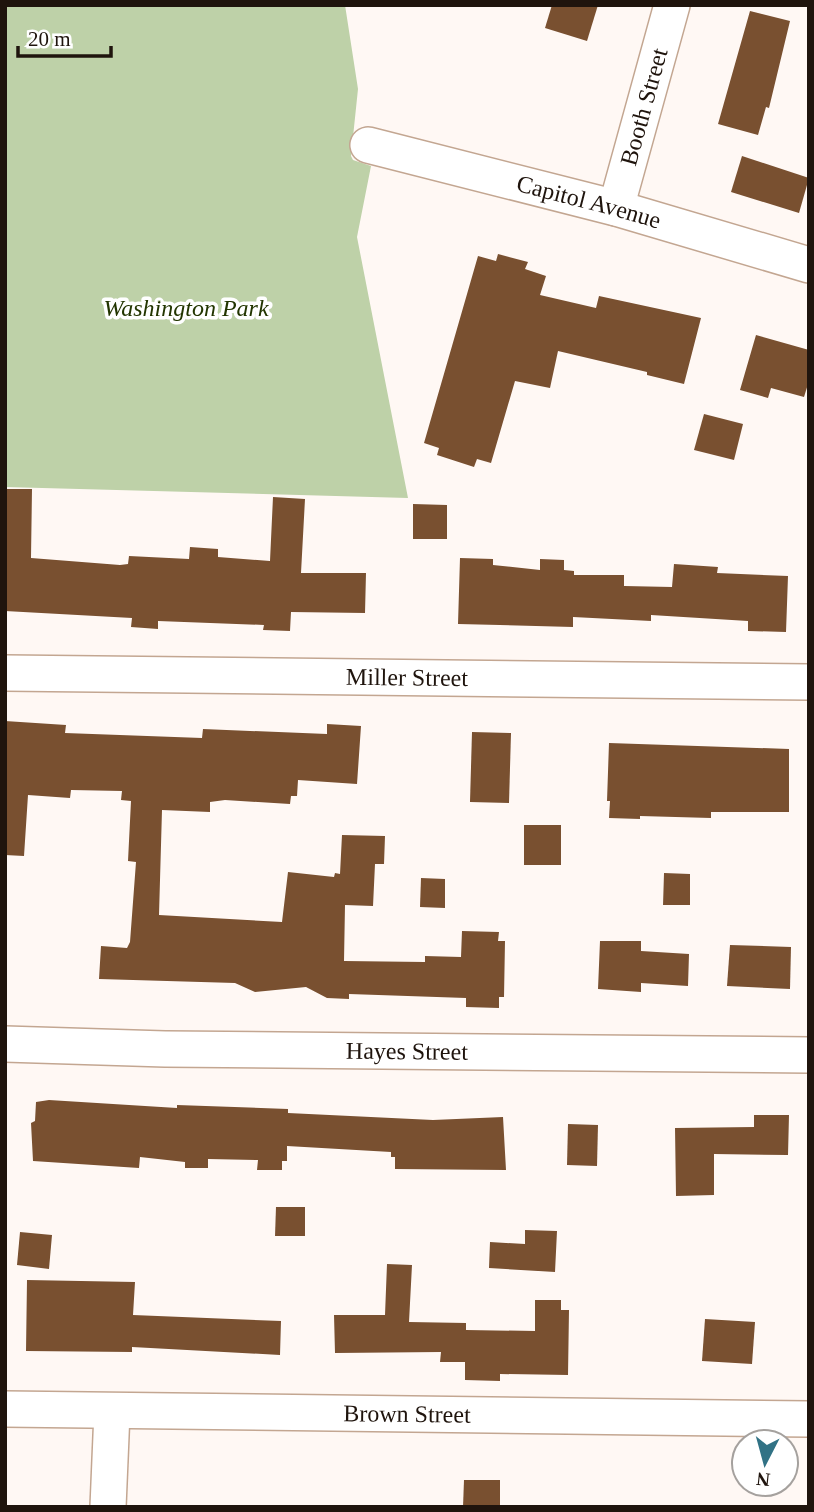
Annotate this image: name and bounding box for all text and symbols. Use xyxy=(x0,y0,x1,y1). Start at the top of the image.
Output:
scale bar xyxy=(18,14,110,58)
text: 20 m xyxy=(28,27,71,51)
street label: Booth Street xyxy=(615,45,673,168)
street label: Capitol Avenue xyxy=(514,170,664,234)
park label: Washington Park xyxy=(103,295,269,321)
street label: Miller Street xyxy=(346,664,468,691)
street label: Hayes Street xyxy=(346,1038,468,1065)
street label: Brown Street xyxy=(343,1400,471,1428)
north arrow xyxy=(730,1428,800,1498)
text: N xyxy=(755,1468,771,1491)

